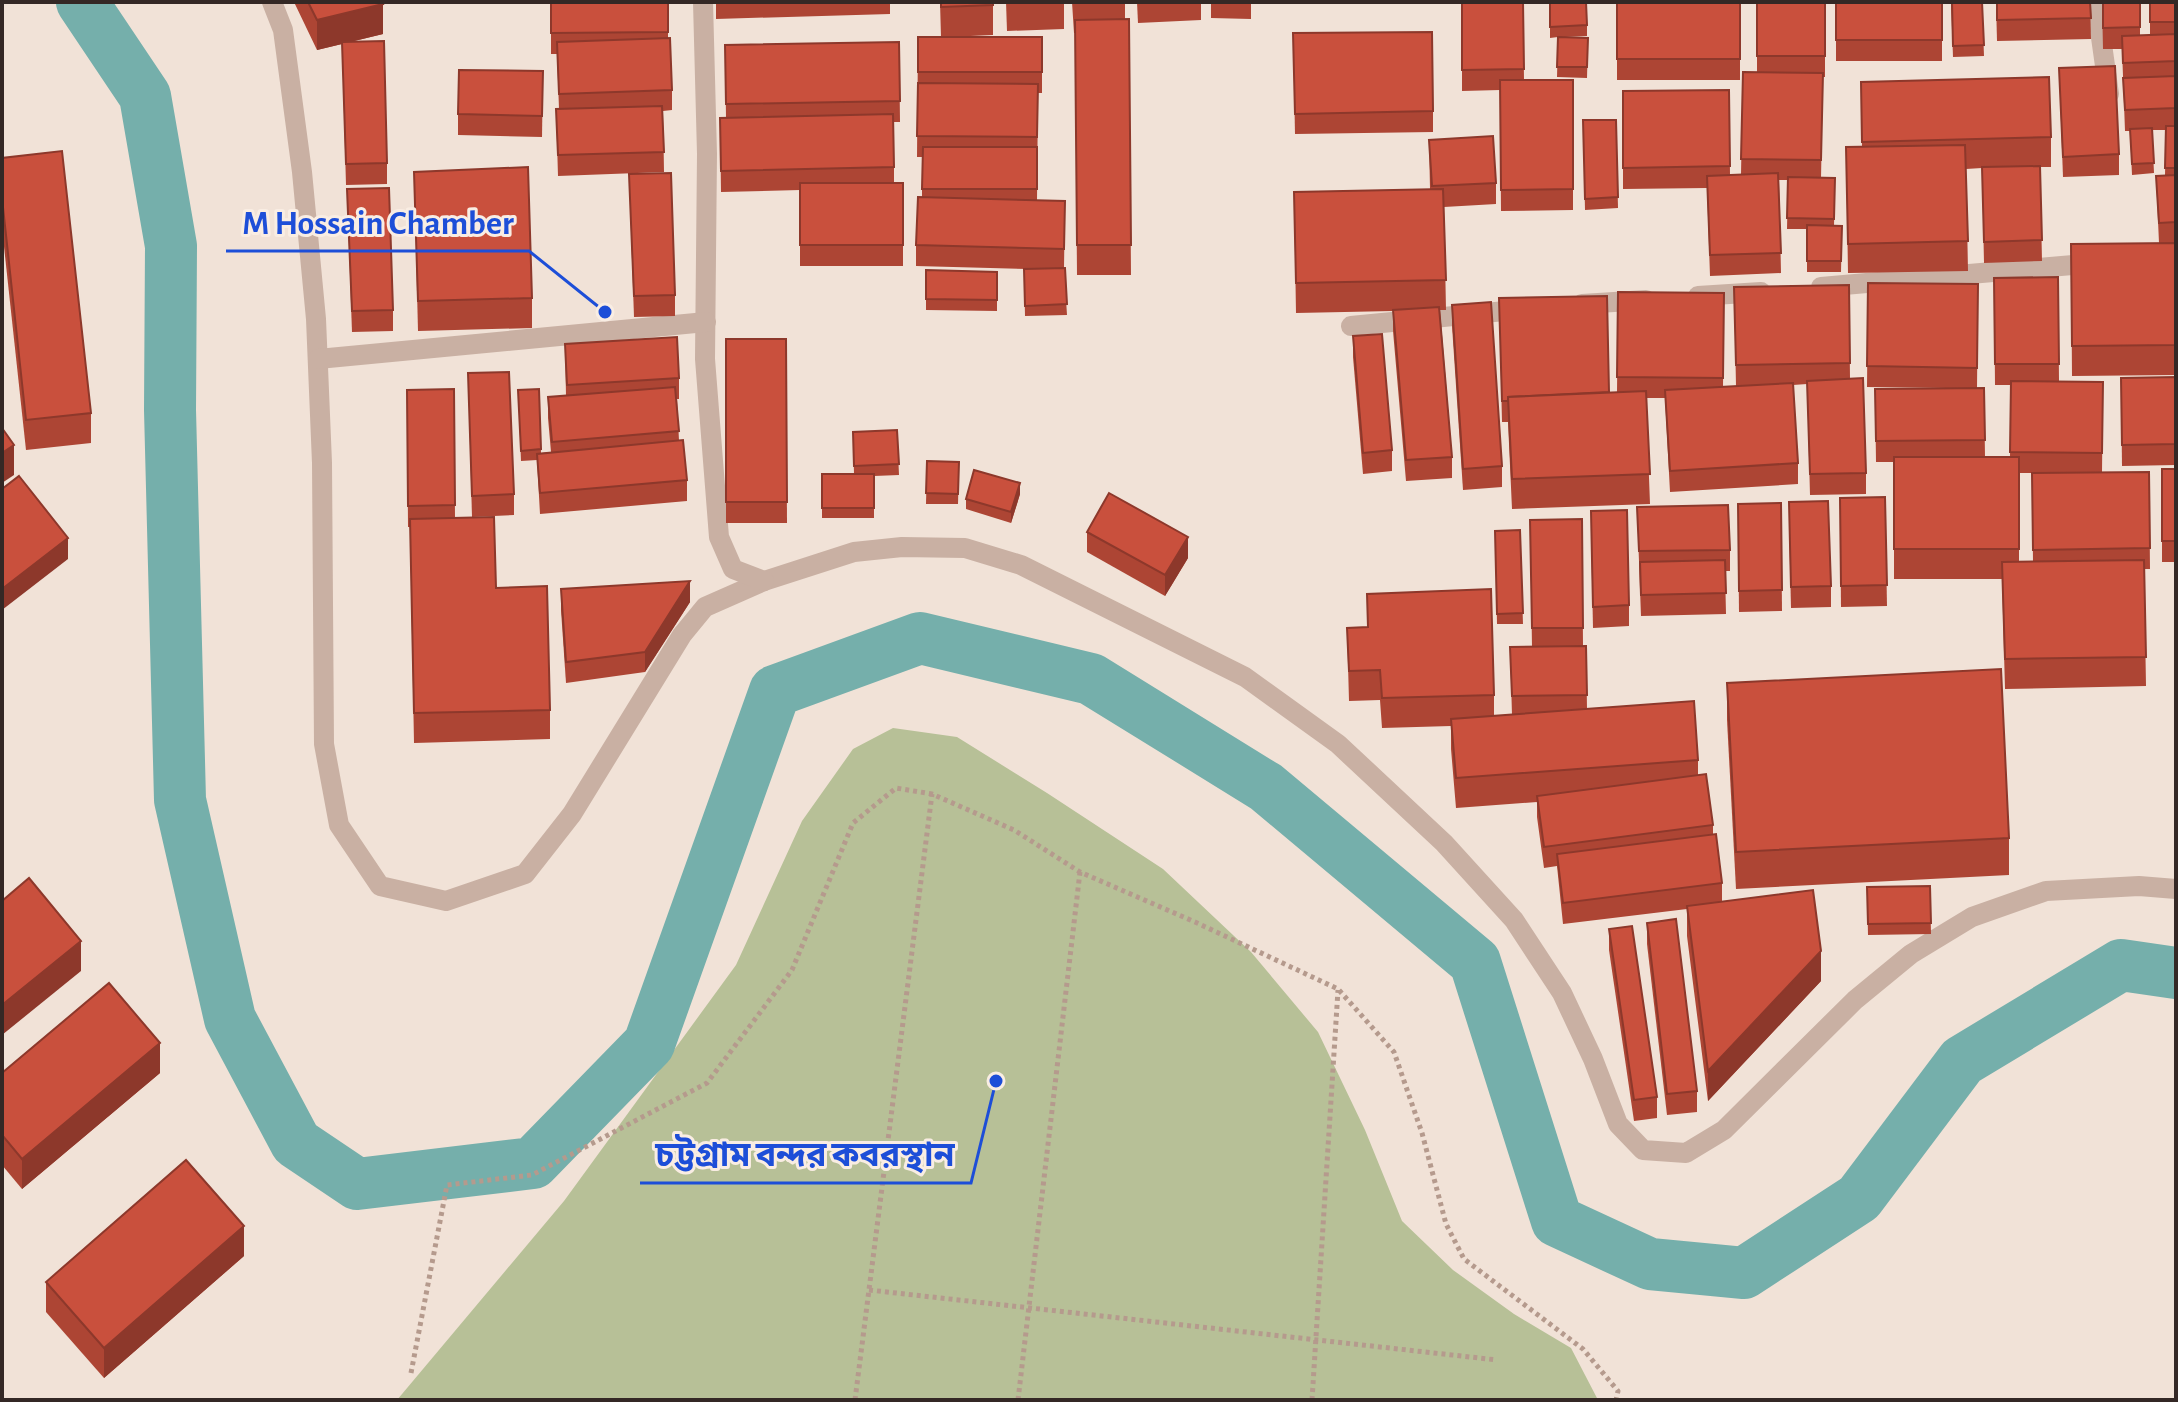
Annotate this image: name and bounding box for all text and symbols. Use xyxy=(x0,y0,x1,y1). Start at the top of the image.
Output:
callout: M Hossain Chamber xyxy=(226,193,529,251)
text: M Hossain Chamber xyxy=(242,207,514,241)
callout: চট্টগ্রাম বন্দর কবরস্থান xyxy=(640,1125,971,1183)
text: চট্টগ্রাম বন্দর কবরস্থান xyxy=(654,1134,956,1174)

